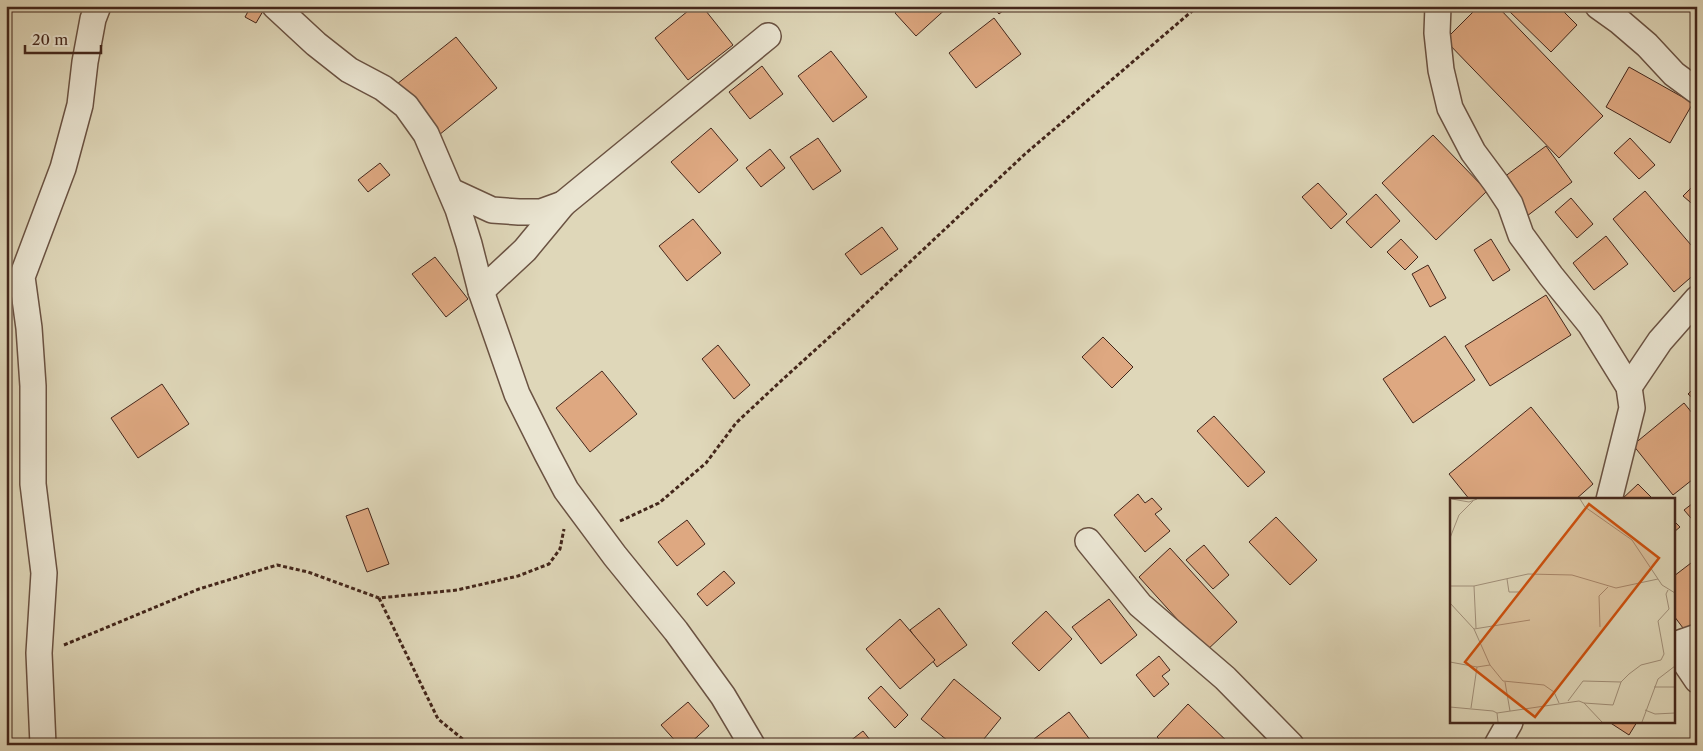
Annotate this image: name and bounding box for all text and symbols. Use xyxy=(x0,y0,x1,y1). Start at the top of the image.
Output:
scale bar xyxy=(25,22,101,54)
text: 20 m xyxy=(32,30,68,49)
inset map xyxy=(1450,498,1676,724)

